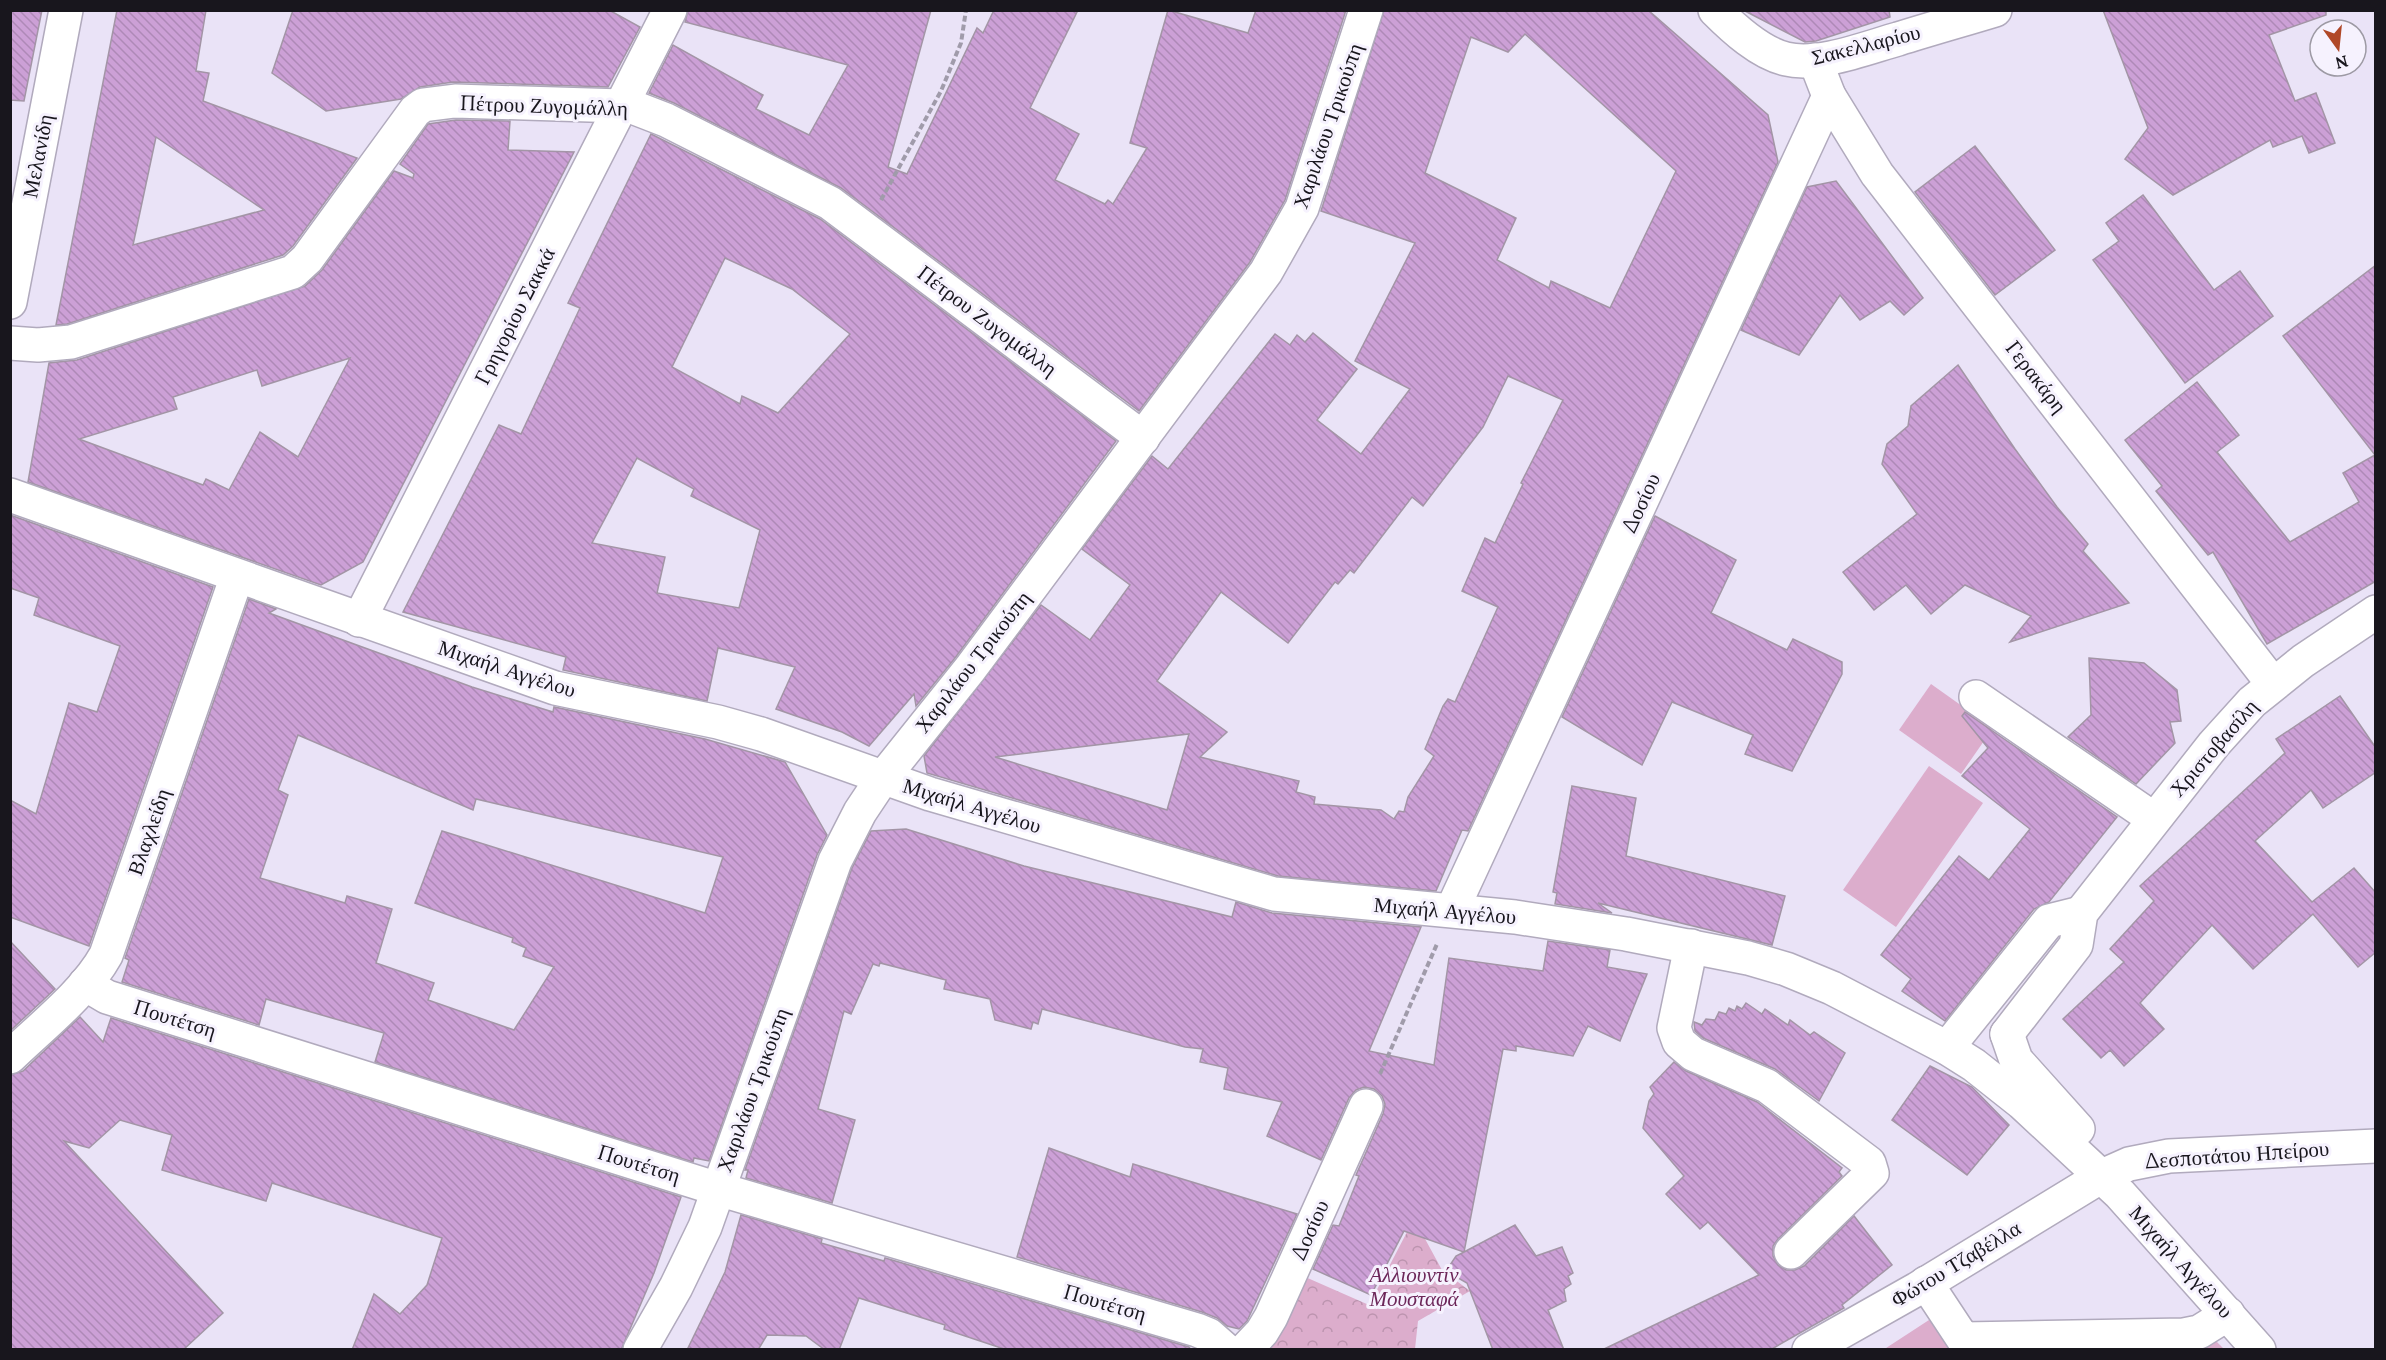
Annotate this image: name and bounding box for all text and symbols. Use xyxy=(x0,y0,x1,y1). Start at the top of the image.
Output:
street label: Σακελλαρίου xyxy=(1809,18,1923,71)
north arrow xyxy=(2308,18,2368,78)
street label: Χαριλάου Τρικούπη xyxy=(1287,40,1368,212)
text: N xyxy=(2333,51,2350,74)
street label: Πέτρου Ζυγομάλλη xyxy=(459,89,629,122)
street label: Μελανίδη xyxy=(16,112,59,200)
street label: Γρηγορίου Σακκά xyxy=(468,243,561,389)
street label: Πέτρου Ζυγομάλλη xyxy=(912,259,1063,382)
street label: Γερακάρη xyxy=(2000,335,2073,418)
street label: Δοσίου xyxy=(1615,469,1666,537)
street label: Χαριλάου Τρικούπη xyxy=(909,585,1037,738)
street label: Μιχαήλ Αγγέλου xyxy=(435,634,579,703)
street label: Χριστοβασίλη xyxy=(2164,693,2264,802)
street label: Μιχαήλ Αγγέλου xyxy=(900,772,1044,839)
street label: Βλαχλείδη xyxy=(121,785,176,879)
street label: Μιχαήλ Αγγέλου xyxy=(1373,891,1517,930)
street label: Πουτέτση xyxy=(131,993,220,1044)
street label: Χαριλάου Τρικούπη xyxy=(710,1004,795,1176)
street label: Δεσποτάτου Ηπείρου xyxy=(2144,1135,2330,1174)
street label: Πουτέτση xyxy=(595,1138,684,1189)
street label: Δοσίου xyxy=(1284,1196,1335,1264)
street label: Μιχαήλ Αγγέλου xyxy=(2123,1199,2239,1324)
street label: Φώτου Τζαβέλλα xyxy=(1886,1214,2026,1313)
park label: Αλλιουντίν Μουσταφά xyxy=(1368,1261,1460,1312)
street label: Πουτέτση xyxy=(1061,1278,1150,1327)

